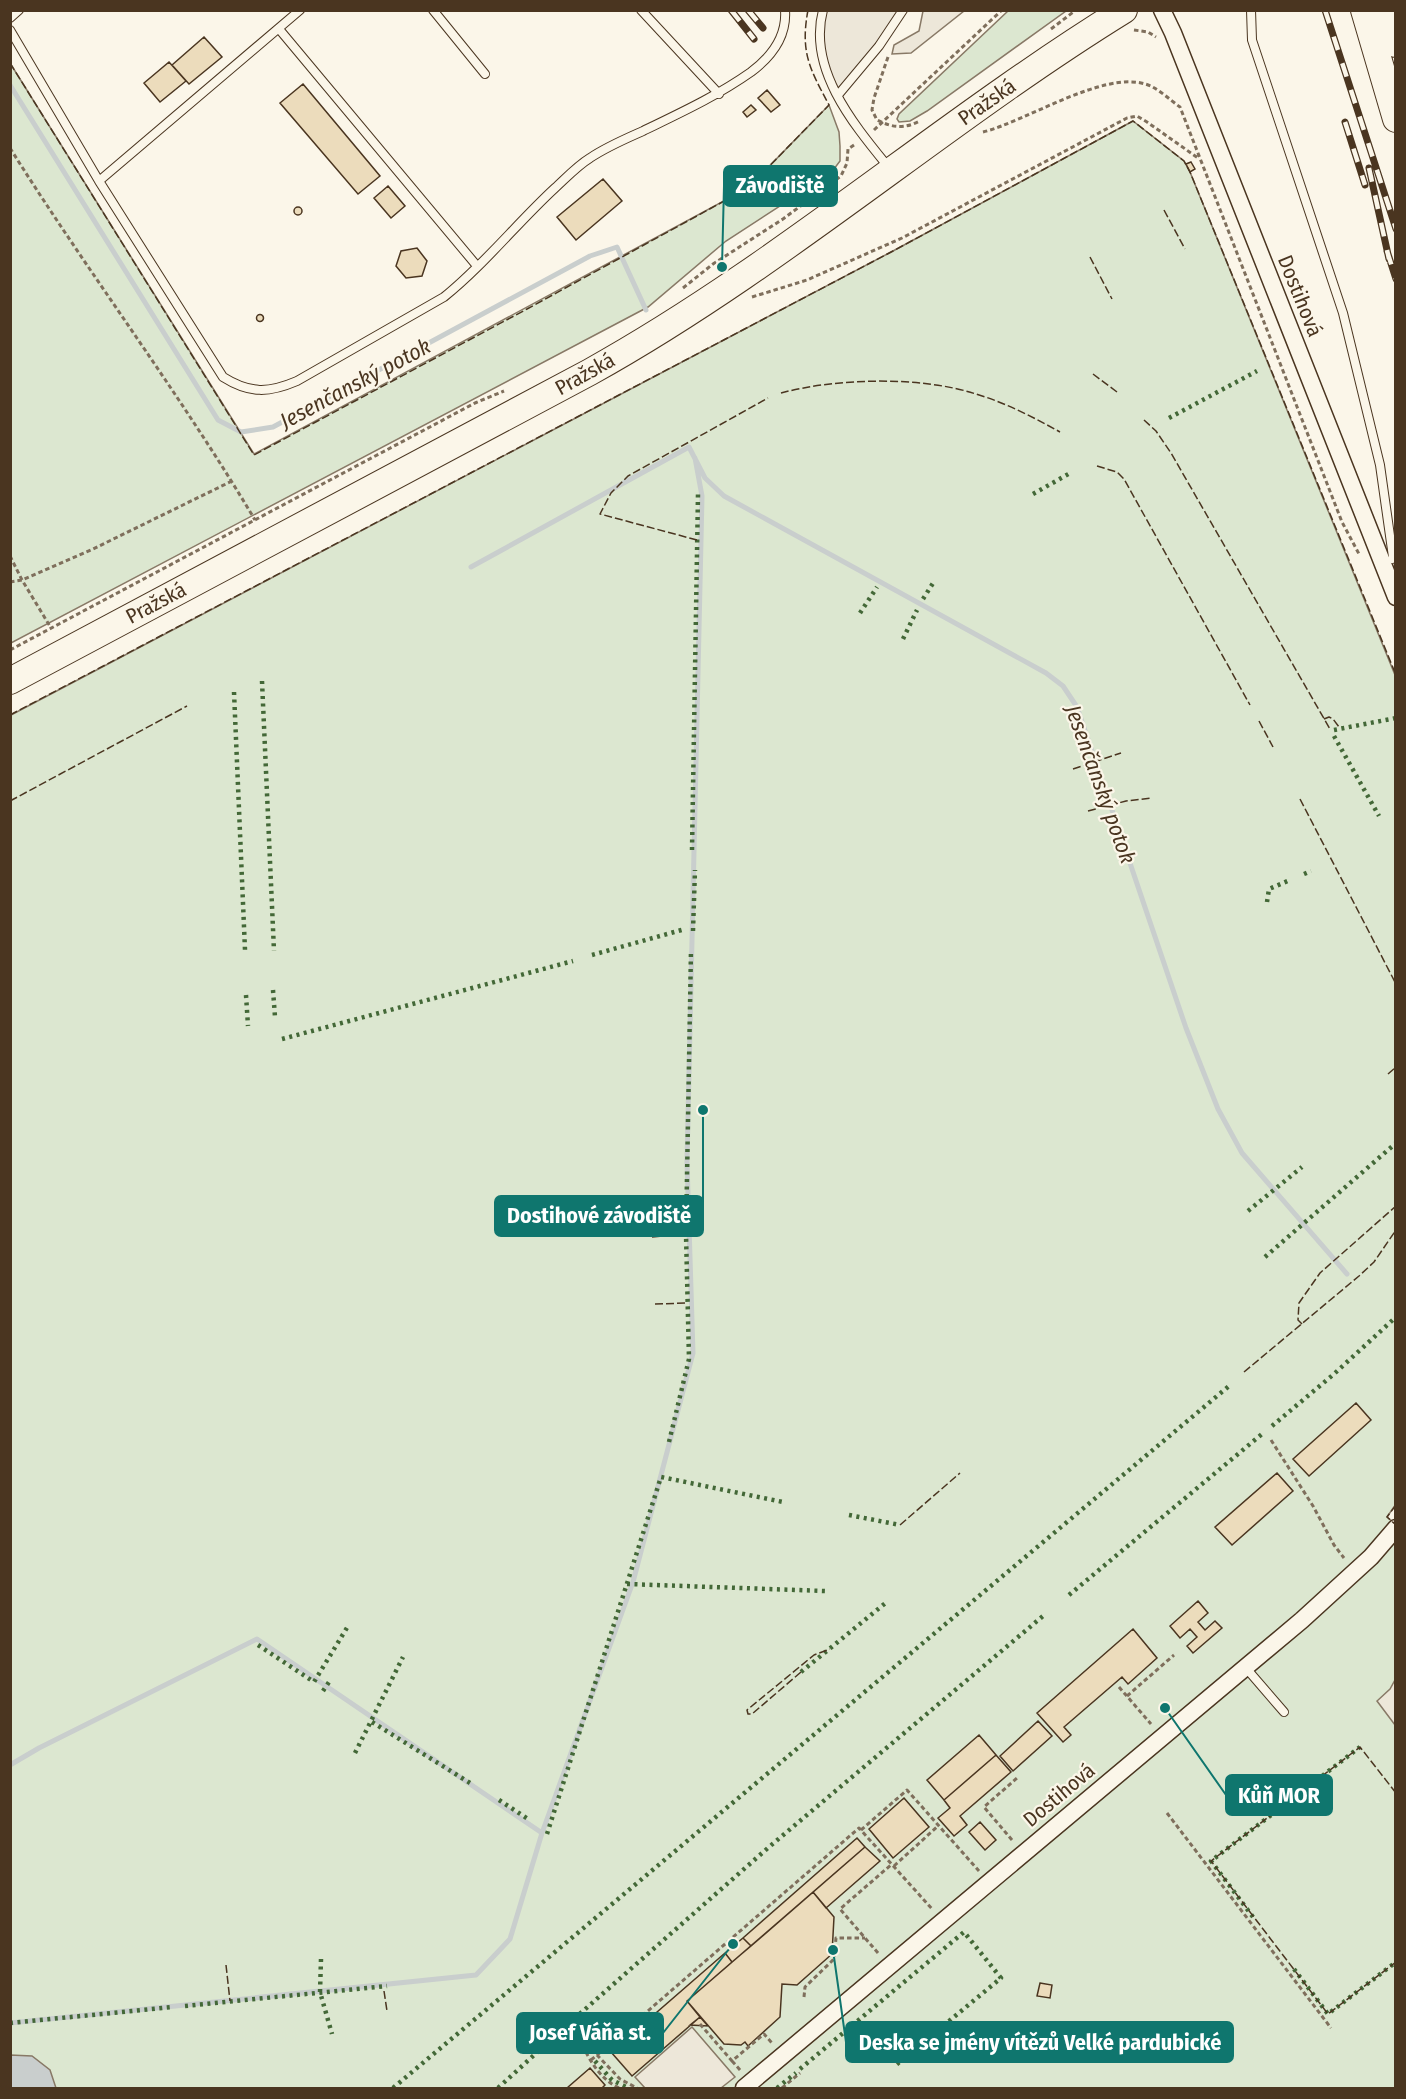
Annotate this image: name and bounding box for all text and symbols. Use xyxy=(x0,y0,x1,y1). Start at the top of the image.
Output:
street label: Pražská xyxy=(953,73,1021,131)
callout: Závodiště xyxy=(724,166,837,206)
text: Závodiště xyxy=(736,172,824,199)
street label: Dostihová xyxy=(1272,251,1328,341)
water label: Jesenčanský potok xyxy=(274,332,435,435)
street label: Pražská xyxy=(550,347,620,401)
street label: Pražská xyxy=(121,576,191,630)
water label: Jesenčanský potok xyxy=(1059,700,1142,867)
callout: Dostihové závodiště xyxy=(495,1196,703,1236)
text: Dostihové závodiště xyxy=(507,1202,691,1229)
street label: Dostihová xyxy=(1018,1757,1100,1833)
callout: Kůň MOR xyxy=(1226,1775,1332,1815)
text: Kůň MOR xyxy=(1238,1782,1321,1809)
callout: Josef Váňa st. xyxy=(517,2013,663,2053)
text: Josef Váňa st. xyxy=(528,2019,651,2046)
callout: Deska se jmény vítězů Velké pardubické xyxy=(846,2022,1233,2062)
text: Deska se jmény vítězů Velké pardubické xyxy=(859,2029,1221,2056)

